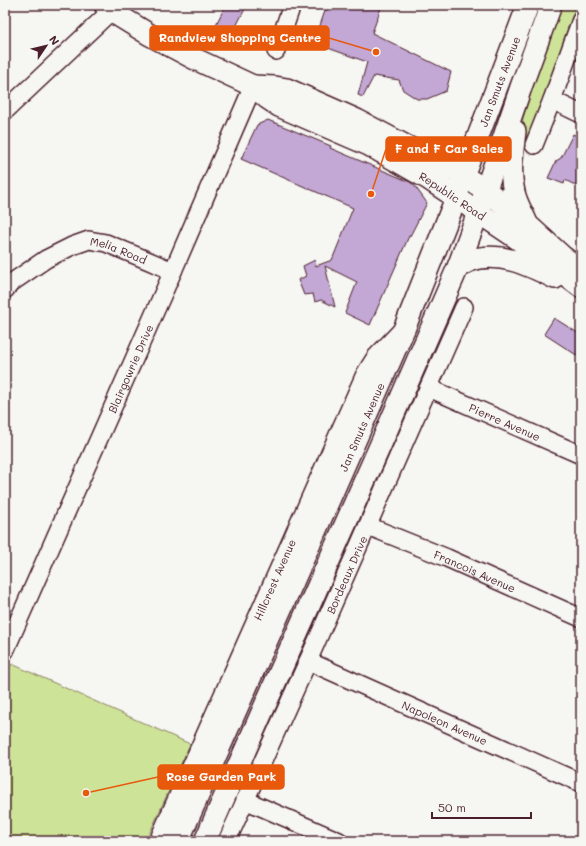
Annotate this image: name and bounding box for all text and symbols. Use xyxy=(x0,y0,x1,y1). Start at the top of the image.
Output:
north arrow xyxy=(26,26,66,66)
callout: Randview Shopping Centre xyxy=(150,26,329,50)
text: Randview Shopping Centre xyxy=(159,29,321,45)
text: N xyxy=(46,32,63,48)
street label: Jan Smuts Avenue xyxy=(475,34,523,129)
callout: F and F Car Sales xyxy=(386,137,511,161)
text: F and F Car Sales xyxy=(395,140,503,156)
street label: Republic Road xyxy=(417,168,489,223)
street label: Melia Road xyxy=(89,233,149,267)
street label: Blairgowrie Drive xyxy=(104,322,156,415)
street label: Jan Smuts Avenue xyxy=(335,380,387,473)
street label: Pierre Avenue xyxy=(467,399,543,444)
street label: Bordeaux Drive xyxy=(322,533,370,616)
street label: Hillcrest Avenue xyxy=(249,536,299,623)
street label: Francois Avenue xyxy=(432,546,518,595)
street label: Napoleon Avenue xyxy=(400,697,490,748)
callout: Rose Garden Park xyxy=(158,765,284,789)
text: Rose Garden Park xyxy=(166,768,276,784)
scale bar xyxy=(432,794,531,820)
text: 50 m xyxy=(438,799,466,815)

